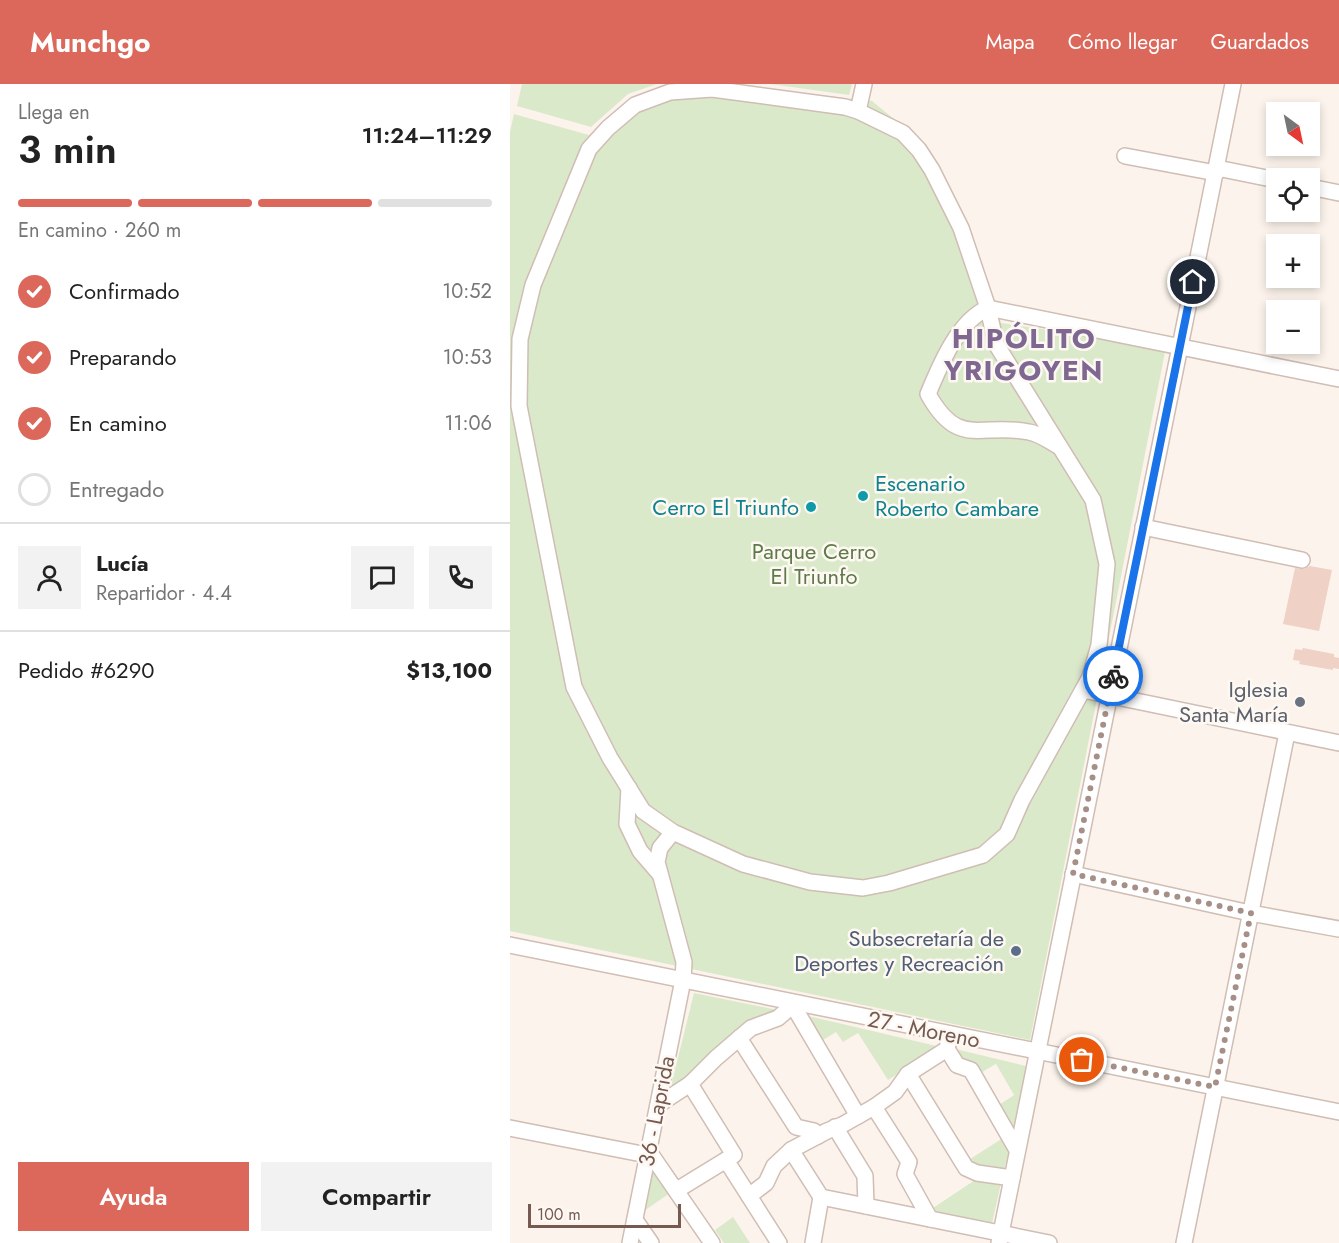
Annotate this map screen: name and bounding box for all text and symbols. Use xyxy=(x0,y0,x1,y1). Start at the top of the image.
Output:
text: Munchgo xyxy=(30,22,151,63)
text: Mapa xyxy=(985,27,1035,57)
text: Cómo llegar xyxy=(1068,27,1177,57)
text: Guardados xyxy=(1210,27,1309,57)
text: Llega en xyxy=(18,98,90,127)
north arrow xyxy=(1266,102,1320,156)
map controls xyxy=(1266,102,1320,354)
text: 11:24–11:29 xyxy=(362,119,492,151)
text: 3 min xyxy=(18,121,117,178)
button: locate xyxy=(1266,168,1320,222)
text: En camino · 260 m xyxy=(18,216,181,245)
button: + xyxy=(1266,234,1320,288)
pin xyxy=(1167,256,1218,307)
icon: home xyxy=(1176,265,1209,298)
icon: check xyxy=(18,275,51,308)
text: Confirmado xyxy=(69,275,179,307)
text: 10:52 xyxy=(442,277,492,306)
button: − xyxy=(1266,300,1320,354)
district label: HIPÓLITO YRIGOYEN xyxy=(943,318,1104,391)
icon: check xyxy=(18,341,51,374)
text: Preparando xyxy=(69,341,177,373)
text: 10:53 xyxy=(443,343,492,372)
icon: check xyxy=(18,407,51,440)
text: En camino xyxy=(69,407,167,439)
text: 11:06 xyxy=(444,409,492,438)
place label: Escenario Roberto Cambare xyxy=(875,467,1039,524)
text: Entregado xyxy=(69,473,164,505)
marker: Escenario Roberto Cambare xyxy=(856,489,870,503)
place label: Cerro El Triunfo xyxy=(652,491,799,523)
marker: Cerro El Triunfo xyxy=(804,500,818,514)
park label: Parque Cerro El Triunfo xyxy=(752,535,876,592)
button: person xyxy=(18,546,81,609)
button: chat xyxy=(351,546,414,609)
button: phone xyxy=(429,546,492,609)
text: Lucía xyxy=(96,547,149,579)
text: Repartidor · 4.4 xyxy=(96,579,232,608)
courier xyxy=(1083,646,1143,706)
text: Pedido #6290 xyxy=(18,654,155,686)
text: $13,100 xyxy=(406,654,492,686)
icon: bike xyxy=(1097,660,1130,693)
place label: Iglesia Santa María xyxy=(1179,673,1288,730)
marker: Iglesia Santa María xyxy=(1293,695,1307,709)
place label: Subsecretaría de Deportes y Recreación xyxy=(794,922,1004,979)
marker: Subsecretaría de Deportes y Recreación xyxy=(1009,944,1023,958)
street label: 27 - Moreno xyxy=(865,1002,983,1056)
pin xyxy=(1056,1034,1107,1085)
icon: bag xyxy=(1065,1043,1098,1076)
street label: 36 - Laprida xyxy=(630,1053,682,1169)
button: Ayuda xyxy=(18,1162,249,1231)
button: Compartir xyxy=(261,1162,492,1231)
scale bar xyxy=(528,1201,681,1228)
text: 100 m xyxy=(537,1203,581,1226)

